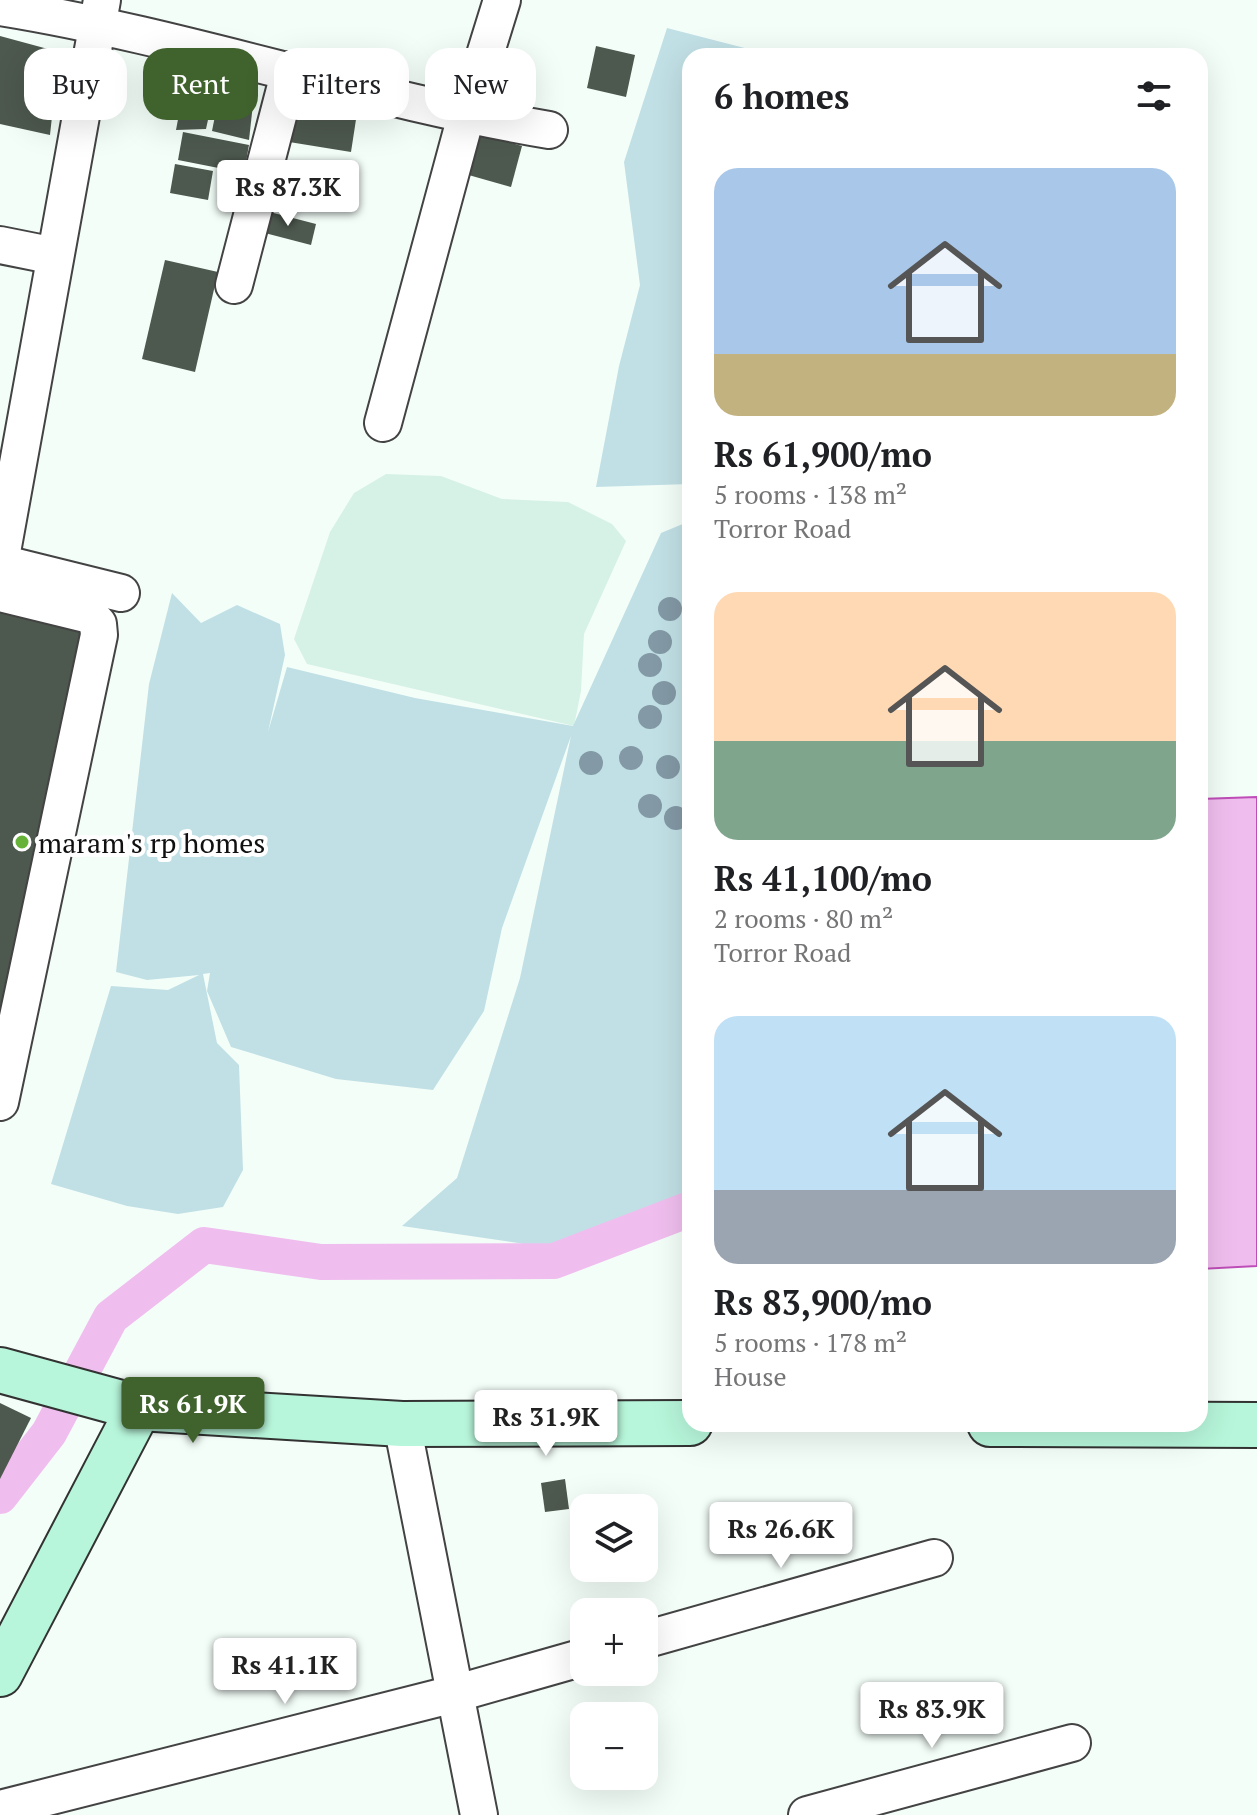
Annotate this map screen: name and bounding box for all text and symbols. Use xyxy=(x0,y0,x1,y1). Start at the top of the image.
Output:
chip: Buy xyxy=(24,48,127,120)
chip: Rent xyxy=(143,48,258,120)
chip: Filters xyxy=(274,48,409,120)
chip: New xyxy=(425,48,536,120)
text: 6 homes xyxy=(714,74,849,119)
icon: filters xyxy=(1132,74,1176,118)
pin: Rs 87.3K xyxy=(205,160,371,228)
text: Rs 87.3K xyxy=(235,169,341,203)
icon: home xyxy=(873,220,1017,364)
text: Rs 61,900/mo xyxy=(714,432,932,477)
text: 5 rooms · 138 m² xyxy=(714,477,907,511)
text: Torror Road xyxy=(714,511,852,545)
icon: home xyxy=(873,644,1017,788)
place label: maram's rp homes xyxy=(38,824,265,861)
marker: maram's rp homes xyxy=(13,833,31,851)
text: Rs 41,100/mo xyxy=(714,856,932,901)
text: 2 rooms · 80 m² xyxy=(714,901,893,935)
text: Torror Road xyxy=(714,935,852,969)
icon: home xyxy=(873,1068,1017,1212)
text: Rs 83,900/mo xyxy=(714,1280,932,1325)
text: 5 rooms · 178 m² xyxy=(714,1325,907,1359)
text: House xyxy=(714,1359,787,1393)
pin: Rs 61.9K xyxy=(110,1377,276,1445)
text: Rs 61.9K xyxy=(139,1386,247,1420)
pin: Rs 31.9K xyxy=(463,1390,629,1458)
text: Rs 31.9K xyxy=(492,1399,600,1433)
map controls xyxy=(570,1494,658,1790)
button: layers xyxy=(570,1494,658,1582)
pin: Rs 26.6K xyxy=(698,1502,864,1570)
text: Rs 26.6K xyxy=(727,1511,835,1545)
button: + xyxy=(570,1598,658,1686)
pin: Rs 41.1K xyxy=(202,1638,368,1706)
text: Rs 41.1K xyxy=(231,1647,339,1681)
pin: Rs 83.9K xyxy=(849,1682,1015,1750)
text: Rs 83.9K xyxy=(878,1691,986,1725)
button: − xyxy=(570,1702,658,1790)

